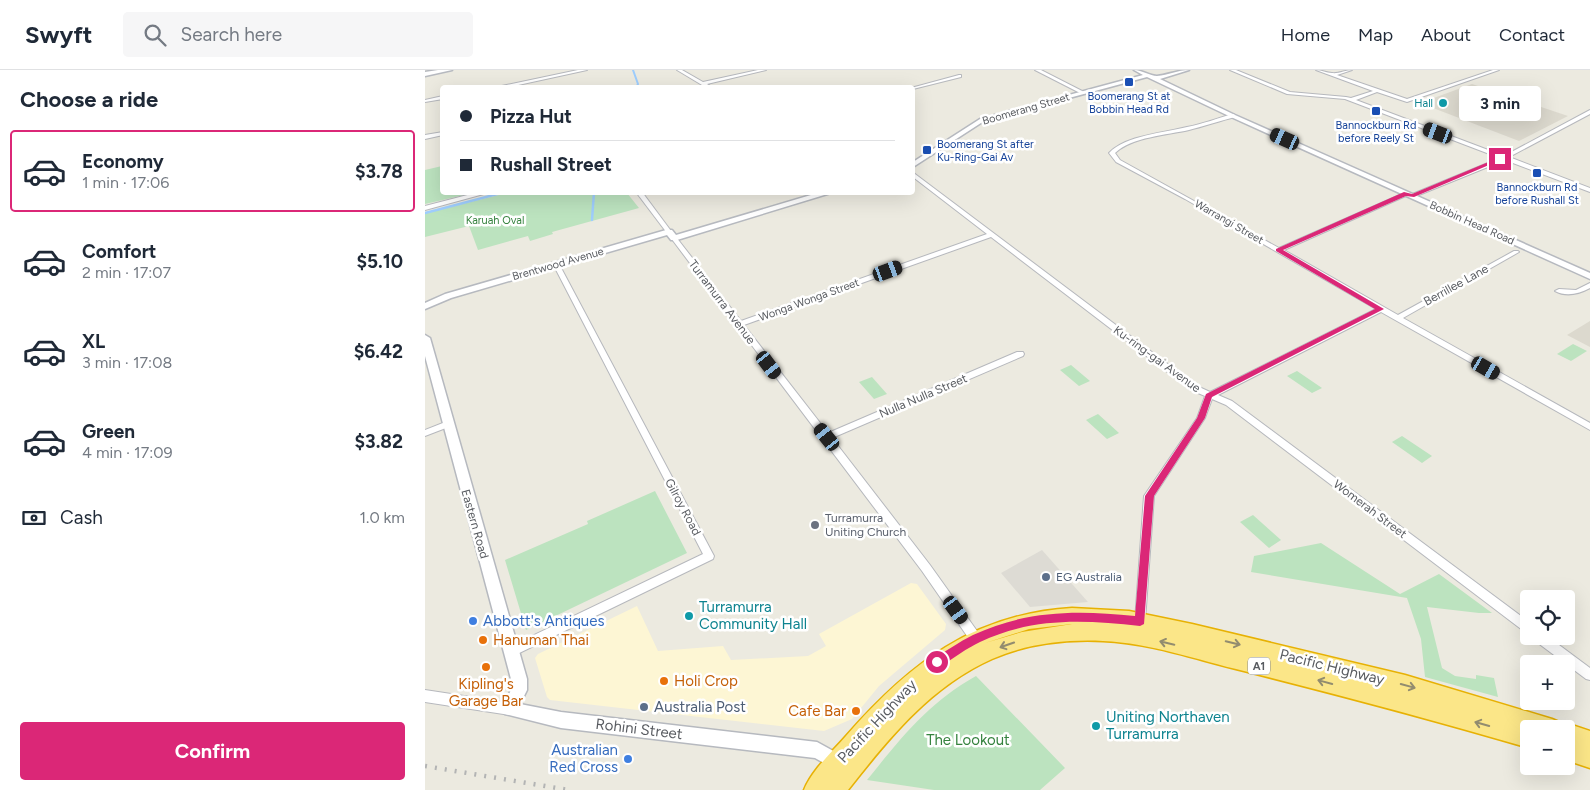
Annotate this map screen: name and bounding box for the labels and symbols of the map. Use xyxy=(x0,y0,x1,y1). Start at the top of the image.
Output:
marker: Boomerang St at Bobbin Head Rd xyxy=(1123,76,1135,88)
callout: 3 min xyxy=(1459,87,1541,122)
street label: Boomerang Street xyxy=(981,90,1071,128)
place label: Boomerang St at Bobbin Head Rd xyxy=(1088,90,1170,116)
place label: Hall xyxy=(1414,97,1433,110)
marker: Hall xyxy=(1437,97,1449,109)
marker: Bannockburn Rd before Reely St xyxy=(1370,105,1382,117)
place label: Bannockburn Rd before Reely St xyxy=(1336,119,1416,145)
car xyxy=(1421,121,1454,145)
car xyxy=(1268,126,1301,152)
place label: Boomerang St after Ku-Ring-Gai Av xyxy=(937,138,1034,164)
marker: Boomerang St after Ku-Ring-Gai Av xyxy=(921,144,933,156)
route end xyxy=(1489,148,1511,170)
marker: Bannockburn Rd before Rushall St xyxy=(1531,167,1543,179)
place label: Bannockburn Rd before Rushall St xyxy=(1495,181,1579,207)
street label: Warrangi Street xyxy=(1192,197,1266,247)
street label: Bobbin Head Road xyxy=(1427,198,1517,248)
park label: Karuah Oval xyxy=(466,214,524,227)
street label: Brentwood Avenue xyxy=(511,245,605,283)
street label: Turramurra Avenue xyxy=(686,257,758,347)
car xyxy=(871,259,904,283)
street label: Berrillee Lane xyxy=(1421,261,1491,309)
street label: Wonga Wonga Street xyxy=(757,276,861,324)
street label: Ku-ring-gai Avenue xyxy=(1111,323,1204,396)
car xyxy=(753,349,784,381)
car xyxy=(1469,354,1502,382)
street label: Nulla Nulla Street xyxy=(877,371,970,421)
car xyxy=(811,421,842,453)
street label: Gilroy Road xyxy=(662,476,704,538)
street label: Womerah Street xyxy=(1331,477,1410,541)
street label: Eastern Road xyxy=(458,488,492,560)
place label: Turramurra Uniting Church xyxy=(825,511,907,539)
marker: Turramurra Uniting Church xyxy=(809,519,821,531)
place label: EG Australia xyxy=(1056,570,1122,584)
marker: EG Australia xyxy=(1040,571,1052,583)
car xyxy=(941,593,970,627)
place label: Turramurra Community Hall xyxy=(699,598,807,633)
marker: Turramurra Community Hall xyxy=(683,610,695,622)
place label: Abbott's Antiques xyxy=(483,612,604,630)
marker: Abbott's Antiques xyxy=(467,615,479,627)
place label: Hanuman Thai xyxy=(493,631,589,649)
marker: Hanuman Thai xyxy=(477,634,489,646)
one-way arrow xyxy=(1160,638,1176,647)
one-way arrow xyxy=(1224,639,1240,648)
one-way arrow xyxy=(1000,641,1015,650)
street label: Pacific Highway xyxy=(1278,645,1386,689)
route start xyxy=(926,651,948,673)
road number: A1 xyxy=(1248,658,1270,674)
marker: Kipling's Garage Bar xyxy=(480,661,492,673)
place label: Holi Crop xyxy=(674,672,738,690)
place label: Kipling's Garage Bar xyxy=(449,675,523,710)
marker: Holi Crop xyxy=(658,675,670,687)
street label: Pacific Highway xyxy=(834,675,920,766)
one-way arrow xyxy=(1317,677,1333,686)
one-way arrow xyxy=(1399,682,1415,691)
place label: Australia Post xyxy=(654,698,746,716)
marker: Australia Post xyxy=(638,701,650,713)
place label: Cafe Bar xyxy=(788,702,846,720)
marker: Cafe Bar xyxy=(850,705,862,717)
place label: Uniting Northaven Turramurra xyxy=(1106,708,1230,743)
street label: Rohini Street xyxy=(594,715,684,743)
one-way arrow xyxy=(1474,718,1490,728)
marker: Uniting Northaven Turramurra xyxy=(1090,720,1102,732)
park label: The Lookout xyxy=(926,731,1010,749)
place label: Australian Red Cross xyxy=(549,741,618,776)
marker: Australian Red Cross xyxy=(622,753,634,765)

